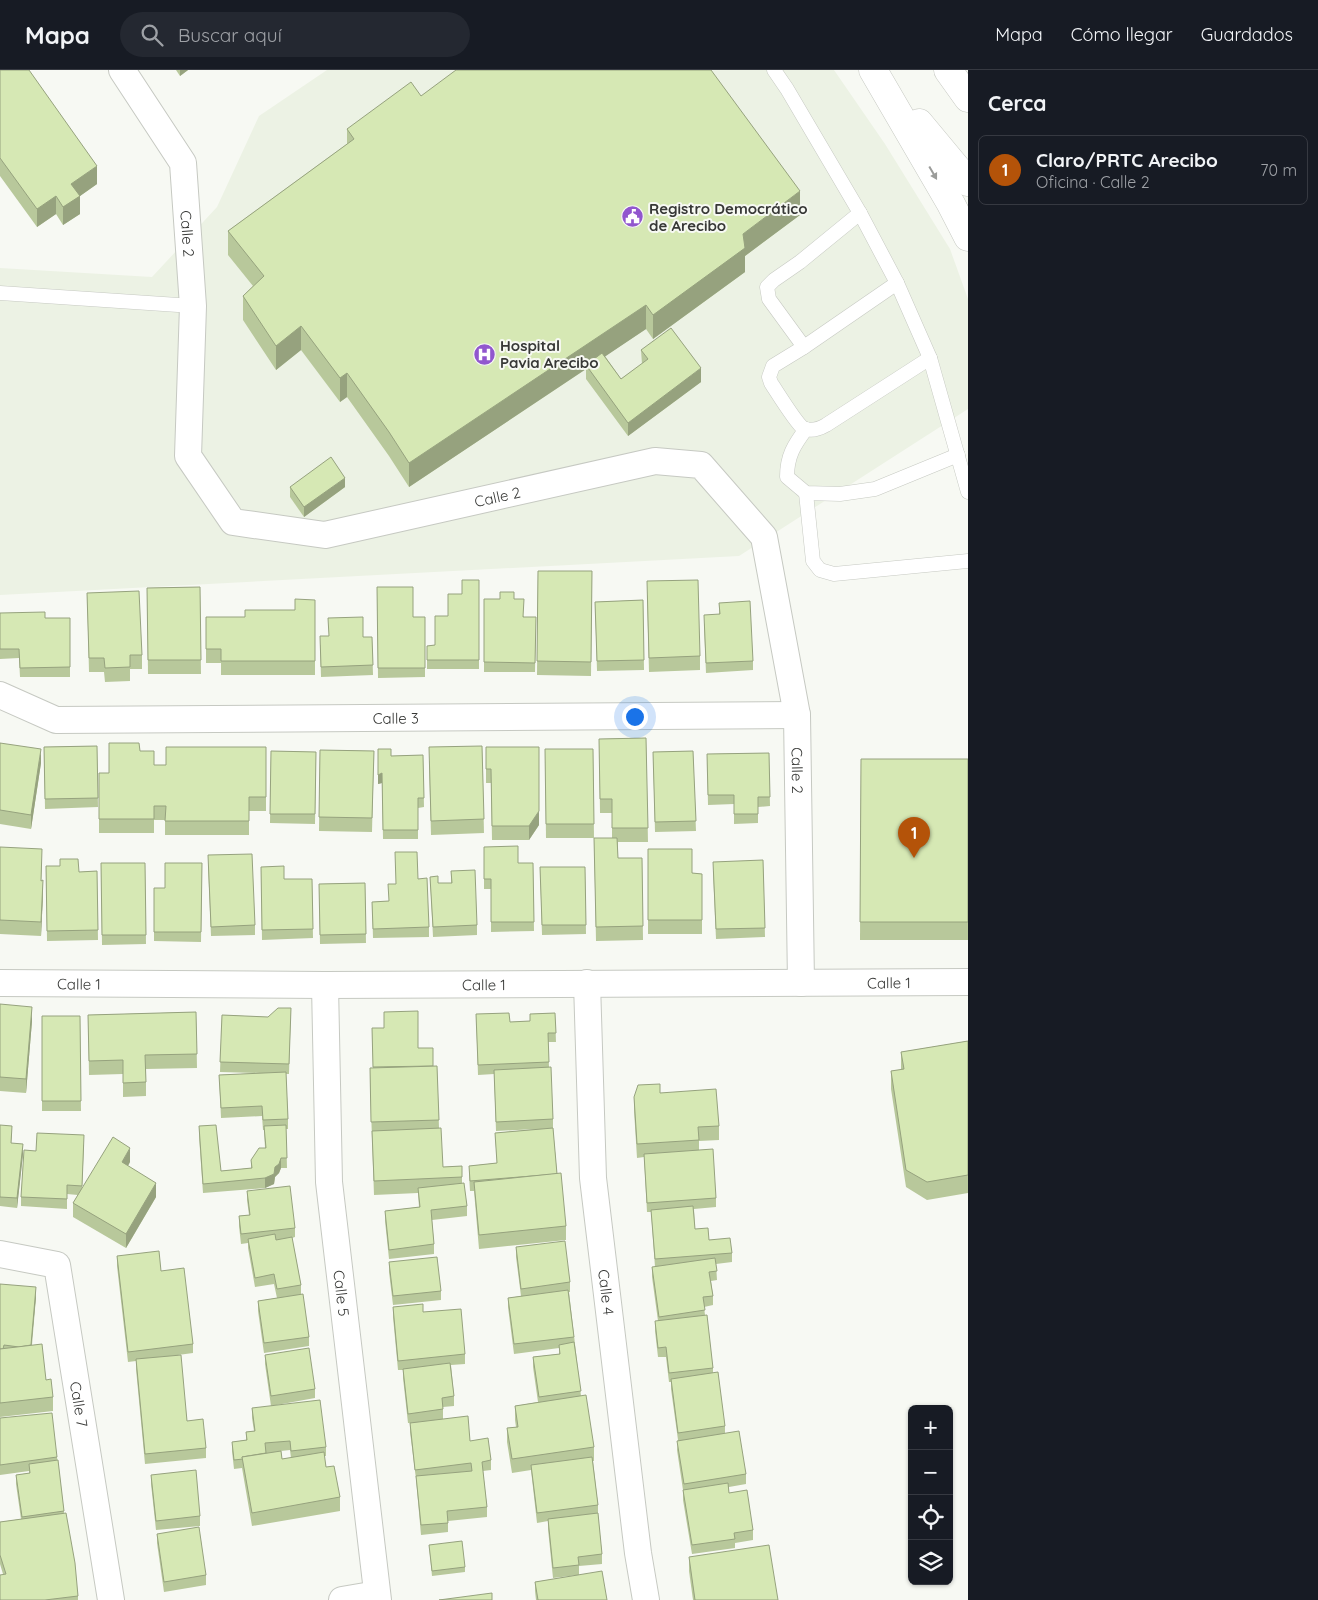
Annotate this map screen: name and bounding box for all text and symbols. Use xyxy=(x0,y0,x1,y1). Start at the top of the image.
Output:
search box xyxy=(120,12,470,57)
text: Mapa xyxy=(25,20,90,50)
icon: search xyxy=(138,21,166,49)
text: Buscar aquí xyxy=(178,23,282,47)
text: Mapa xyxy=(995,23,1043,46)
text: Cómo llegar xyxy=(1071,23,1173,46)
text: Guardados xyxy=(1201,23,1293,46)
text: Cerca xyxy=(988,90,1046,116)
text: Claro/PRTC Arecibo xyxy=(1036,148,1218,172)
text: 1 xyxy=(1002,160,1008,180)
text: 70 m xyxy=(1260,160,1297,180)
one-way arrow xyxy=(928,166,937,179)
text: Oficina · Calle 2 xyxy=(1036,172,1150,192)
place label: Registro Democrático de Arecibo xyxy=(649,199,808,235)
public building icon: Registro Democrático de Arecibo xyxy=(621,205,645,229)
street label: Calle 2 xyxy=(177,210,199,257)
place label: Hospital Pavia Arecibo xyxy=(500,336,599,372)
hospital icon: Hospital Pavia Arecibo xyxy=(472,342,496,366)
street label: Calle 2 xyxy=(472,482,522,511)
your location xyxy=(622,704,648,730)
street label: Calle 3 xyxy=(373,708,419,727)
street label: Calle 2 xyxy=(788,747,808,794)
pin: 1 xyxy=(898,817,930,858)
street label: Calle 1 xyxy=(867,973,911,992)
street label: Calle 1 xyxy=(57,974,101,993)
street label: Calle 1 xyxy=(462,975,506,994)
street label: Calle 4 xyxy=(595,1268,619,1316)
street label: Calle 5 xyxy=(330,1269,354,1317)
street label: Calle 7 xyxy=(66,1380,93,1429)
map controls xyxy=(908,1405,953,1585)
button: + xyxy=(908,1405,953,1450)
button: − xyxy=(908,1450,953,1495)
button: locate xyxy=(908,1495,953,1540)
button: layers xyxy=(908,1540,953,1585)

